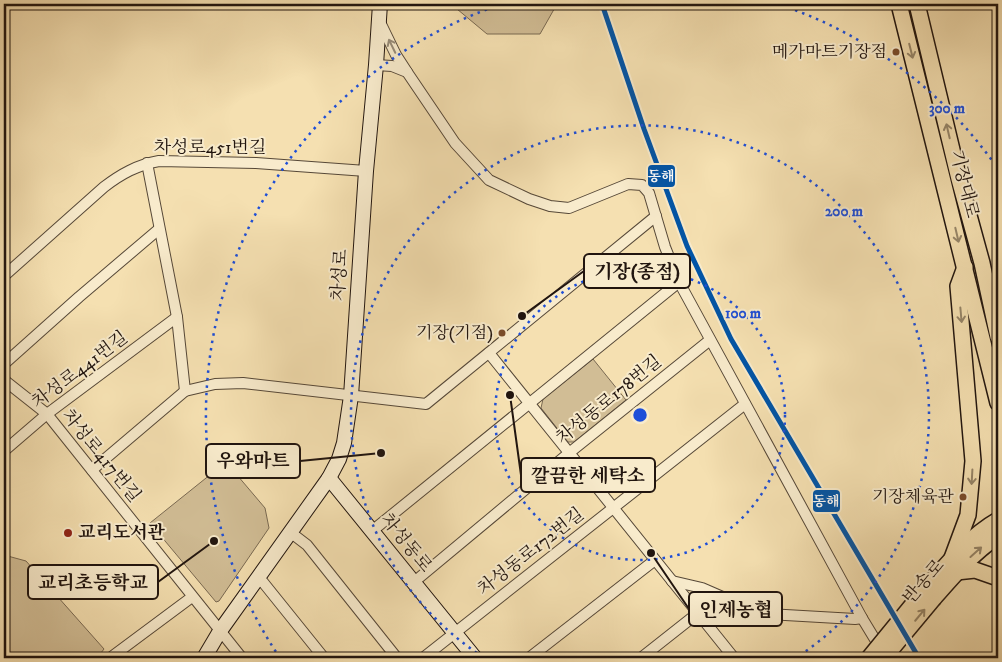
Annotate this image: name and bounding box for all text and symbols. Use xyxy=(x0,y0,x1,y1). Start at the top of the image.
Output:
one-way arrow xyxy=(386,38,396,53)
place label: 메가마트기장점 xyxy=(772,41,887,63)
one-way arrow xyxy=(907,43,917,59)
marker: 메가마트기장점 xyxy=(891,47,901,57)
text: 300 m xyxy=(929,99,966,118)
one-way arrow xyxy=(943,124,952,140)
street label: 차성로451번길 xyxy=(154,137,266,159)
street label: 기장대로 xyxy=(945,148,983,220)
line badge: 동해 xyxy=(647,164,676,188)
text: 동해 xyxy=(647,168,675,186)
text: 200 m xyxy=(825,202,864,221)
one-way arrow xyxy=(953,227,962,243)
street label: 차성로 xyxy=(327,248,353,302)
callout: 기장(종점) xyxy=(584,254,690,288)
text: 기장(종점) xyxy=(594,261,680,284)
text: 100 m xyxy=(725,304,762,323)
one-way arrow xyxy=(956,306,965,322)
place label: 기장(기점) xyxy=(416,322,493,344)
street label: 차성로441번길 xyxy=(28,327,132,413)
marker: 기장(기점) xyxy=(497,328,507,338)
street label: 차성동로178번길 xyxy=(552,351,666,449)
street label: 차성로417번길 xyxy=(57,405,145,507)
centre of rings xyxy=(631,406,649,424)
callout: 우와마트 xyxy=(206,444,300,478)
text: 우와마트 xyxy=(216,450,290,473)
callout: 깔끔한 세탁소 xyxy=(521,458,655,492)
text: 깔끔한 세탁소 xyxy=(531,465,645,488)
one-way arrow xyxy=(968,468,977,484)
place label: 기장체육관 xyxy=(872,486,955,508)
line badge: 동해 xyxy=(812,489,841,513)
marker: 기장체육관 xyxy=(958,492,968,502)
text: 동해 xyxy=(812,493,840,511)
street label: 차성동로172번길 xyxy=(473,504,589,600)
street label: 차성동로 xyxy=(376,509,436,577)
place label: 교리도서관 xyxy=(78,522,166,544)
marker: 교리도서관 xyxy=(62,527,74,539)
one-way arrow xyxy=(970,546,983,558)
street label: 반송로 xyxy=(899,555,949,609)
callout: 교리초등학교 xyxy=(28,565,158,599)
text: 교리초등학교 xyxy=(38,572,148,595)
callout: 인제농협 xyxy=(689,592,782,626)
text: 인제농협 xyxy=(699,599,773,622)
one-way arrow xyxy=(914,608,925,621)

